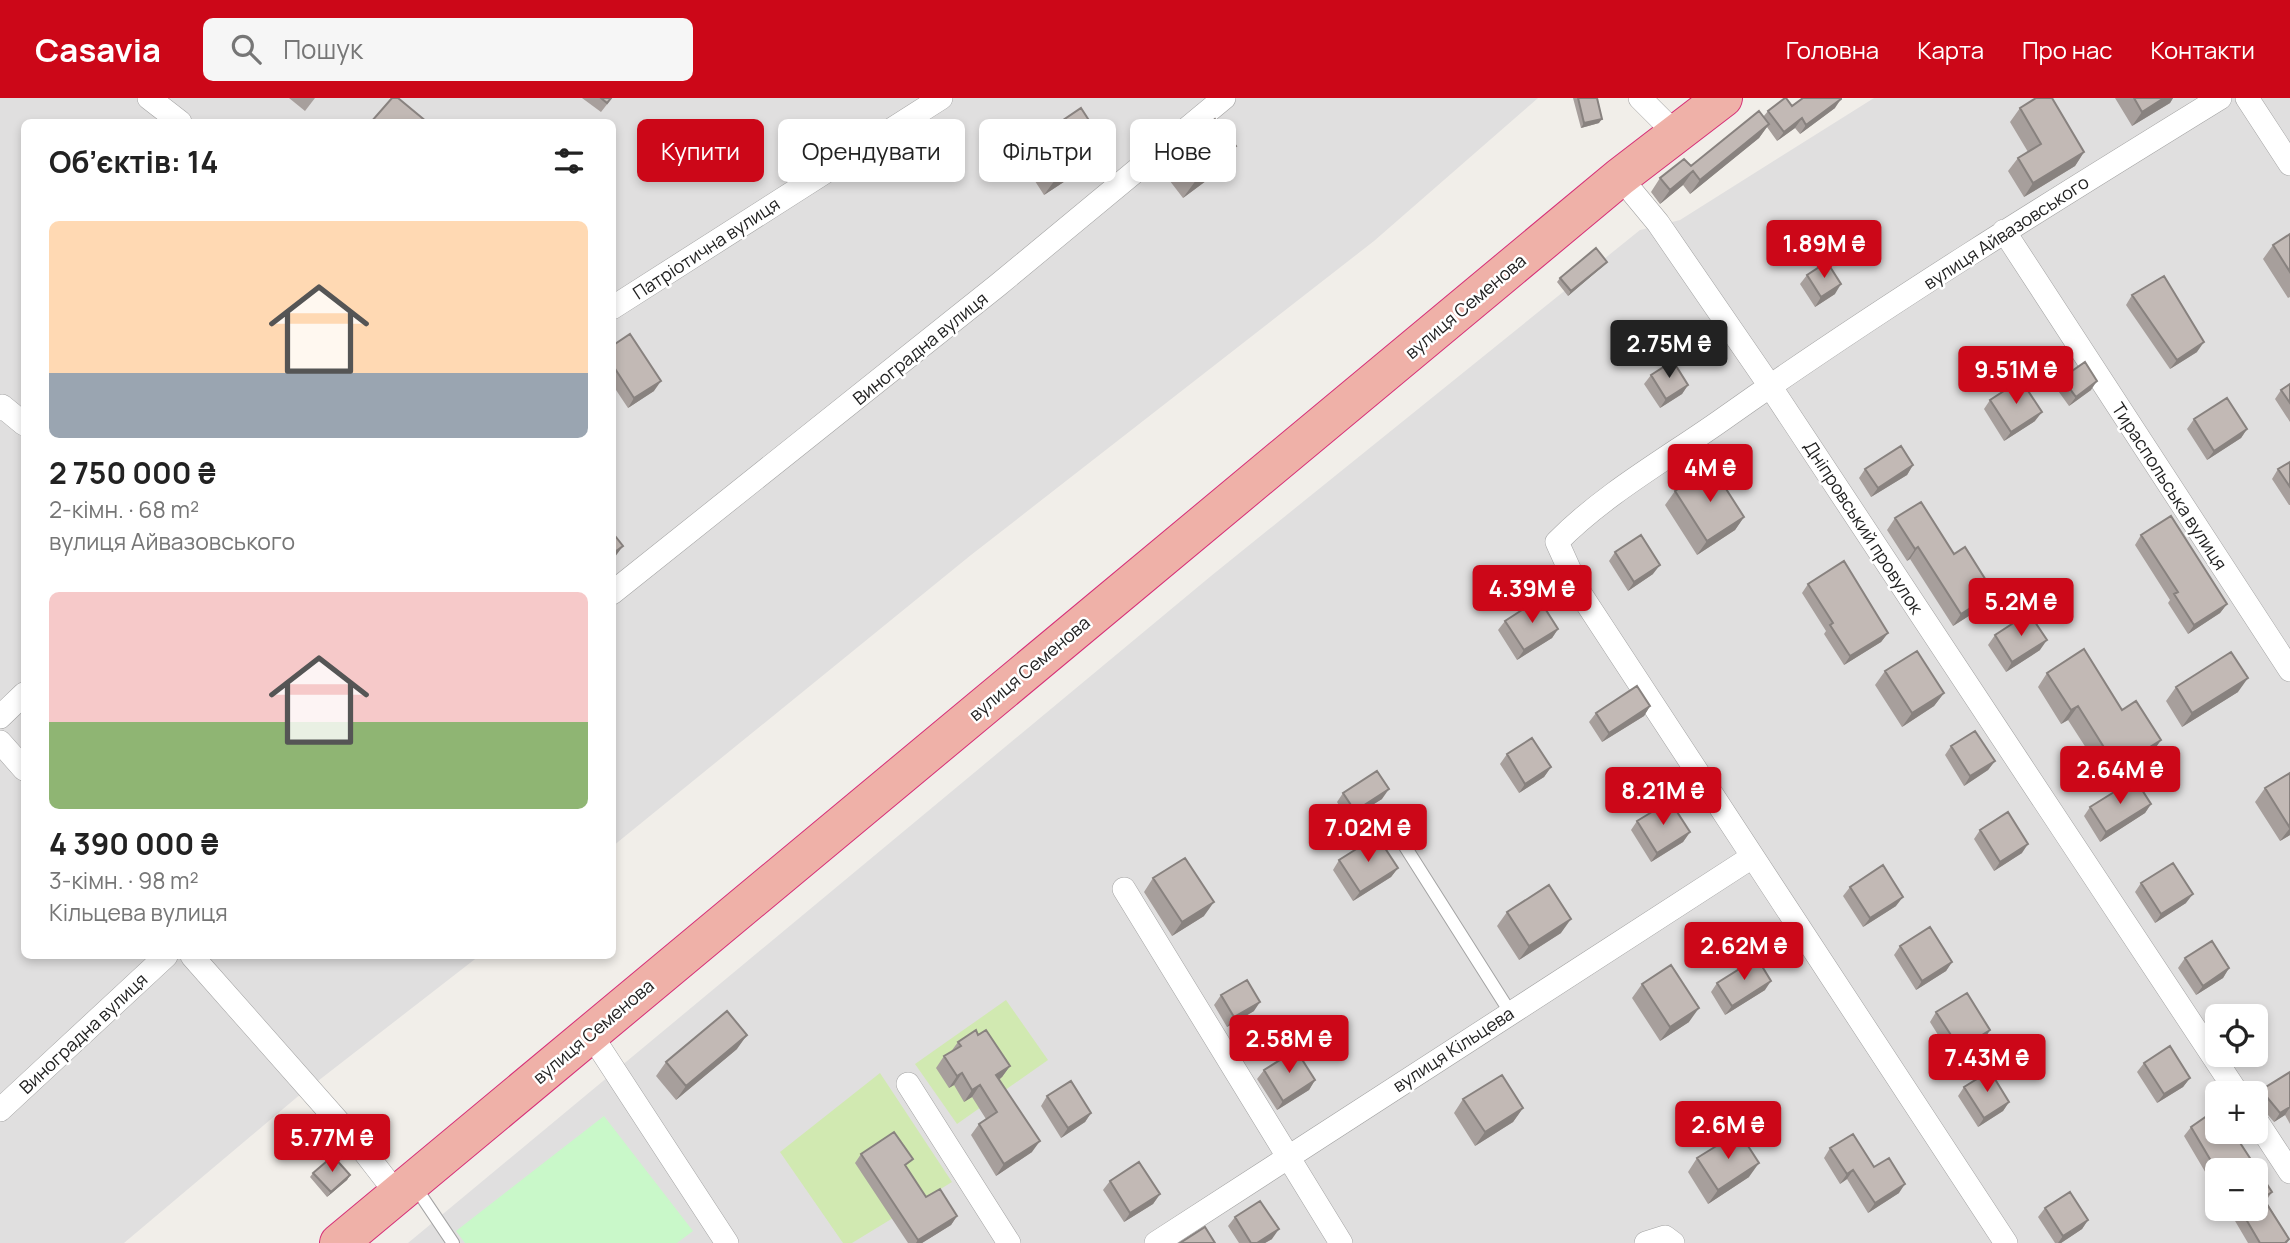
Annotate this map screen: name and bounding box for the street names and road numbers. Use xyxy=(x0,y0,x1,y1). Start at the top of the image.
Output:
street label: вулиця Айвазовського xyxy=(1919,170,2093,294)
street label: Патріотична вулиця xyxy=(628,191,784,305)
street label: вулиця Семенова xyxy=(1399,248,1531,364)
street label: Виноградна вулиця xyxy=(848,286,992,410)
street label: Тираспольська вулиця xyxy=(2107,398,2233,574)
street label: Дніпровський провулок xyxy=(1799,436,1930,619)
street label: вулиця Семенова xyxy=(963,610,1095,726)
street label: Виноградна вулиця xyxy=(14,967,152,1099)
street label: вулиця Семенова xyxy=(527,973,659,1089)
street label: вулиця Кільцева xyxy=(1388,1001,1518,1097)

